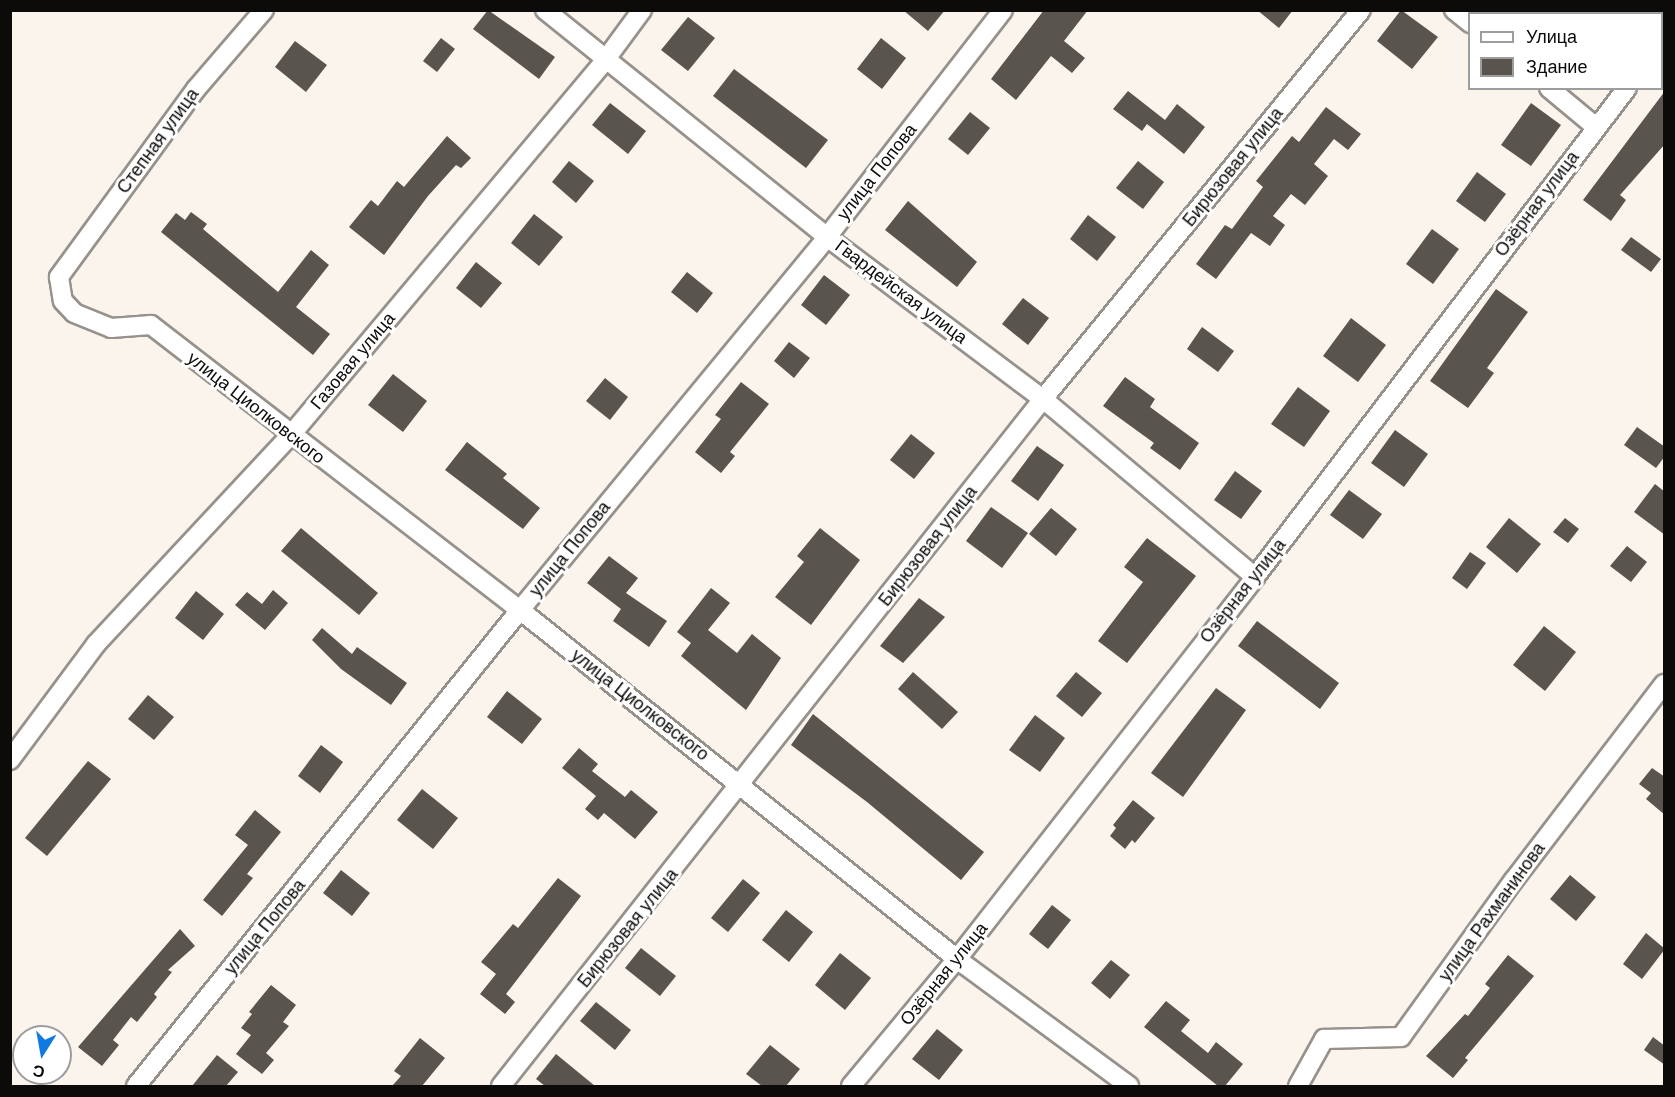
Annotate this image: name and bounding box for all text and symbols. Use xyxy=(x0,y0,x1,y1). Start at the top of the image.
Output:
legend xyxy=(1468,12,1663,90)
text: Улица xyxy=(1526,27,1577,47)
text: Здание xyxy=(1526,57,1587,77)
street label: Степная улица xyxy=(113,84,203,198)
street label: Бирюзовая улица xyxy=(1178,103,1288,231)
street label: улица Попова xyxy=(833,119,921,225)
street label: Озёрная улица xyxy=(1490,147,1584,261)
street label: Гвардейская улица xyxy=(831,235,971,349)
street label: Газовая улица xyxy=(306,308,400,414)
street label: улица Циолковского xyxy=(183,348,329,468)
street label: Бирюзовая улица xyxy=(874,481,982,611)
street label: улица Попова xyxy=(525,497,615,601)
street label: Озёрная улица xyxy=(1196,535,1290,647)
street label: улица Циолковского xyxy=(567,645,713,765)
street label: улица Рахманинова xyxy=(1434,838,1550,986)
street label: Бирюзовая улица xyxy=(573,864,683,992)
street label: улица Попова xyxy=(220,875,310,979)
street label: Озёрная улица xyxy=(896,918,992,1030)
north arrow xyxy=(12,1025,72,1085)
text: С xyxy=(32,1062,46,1081)

